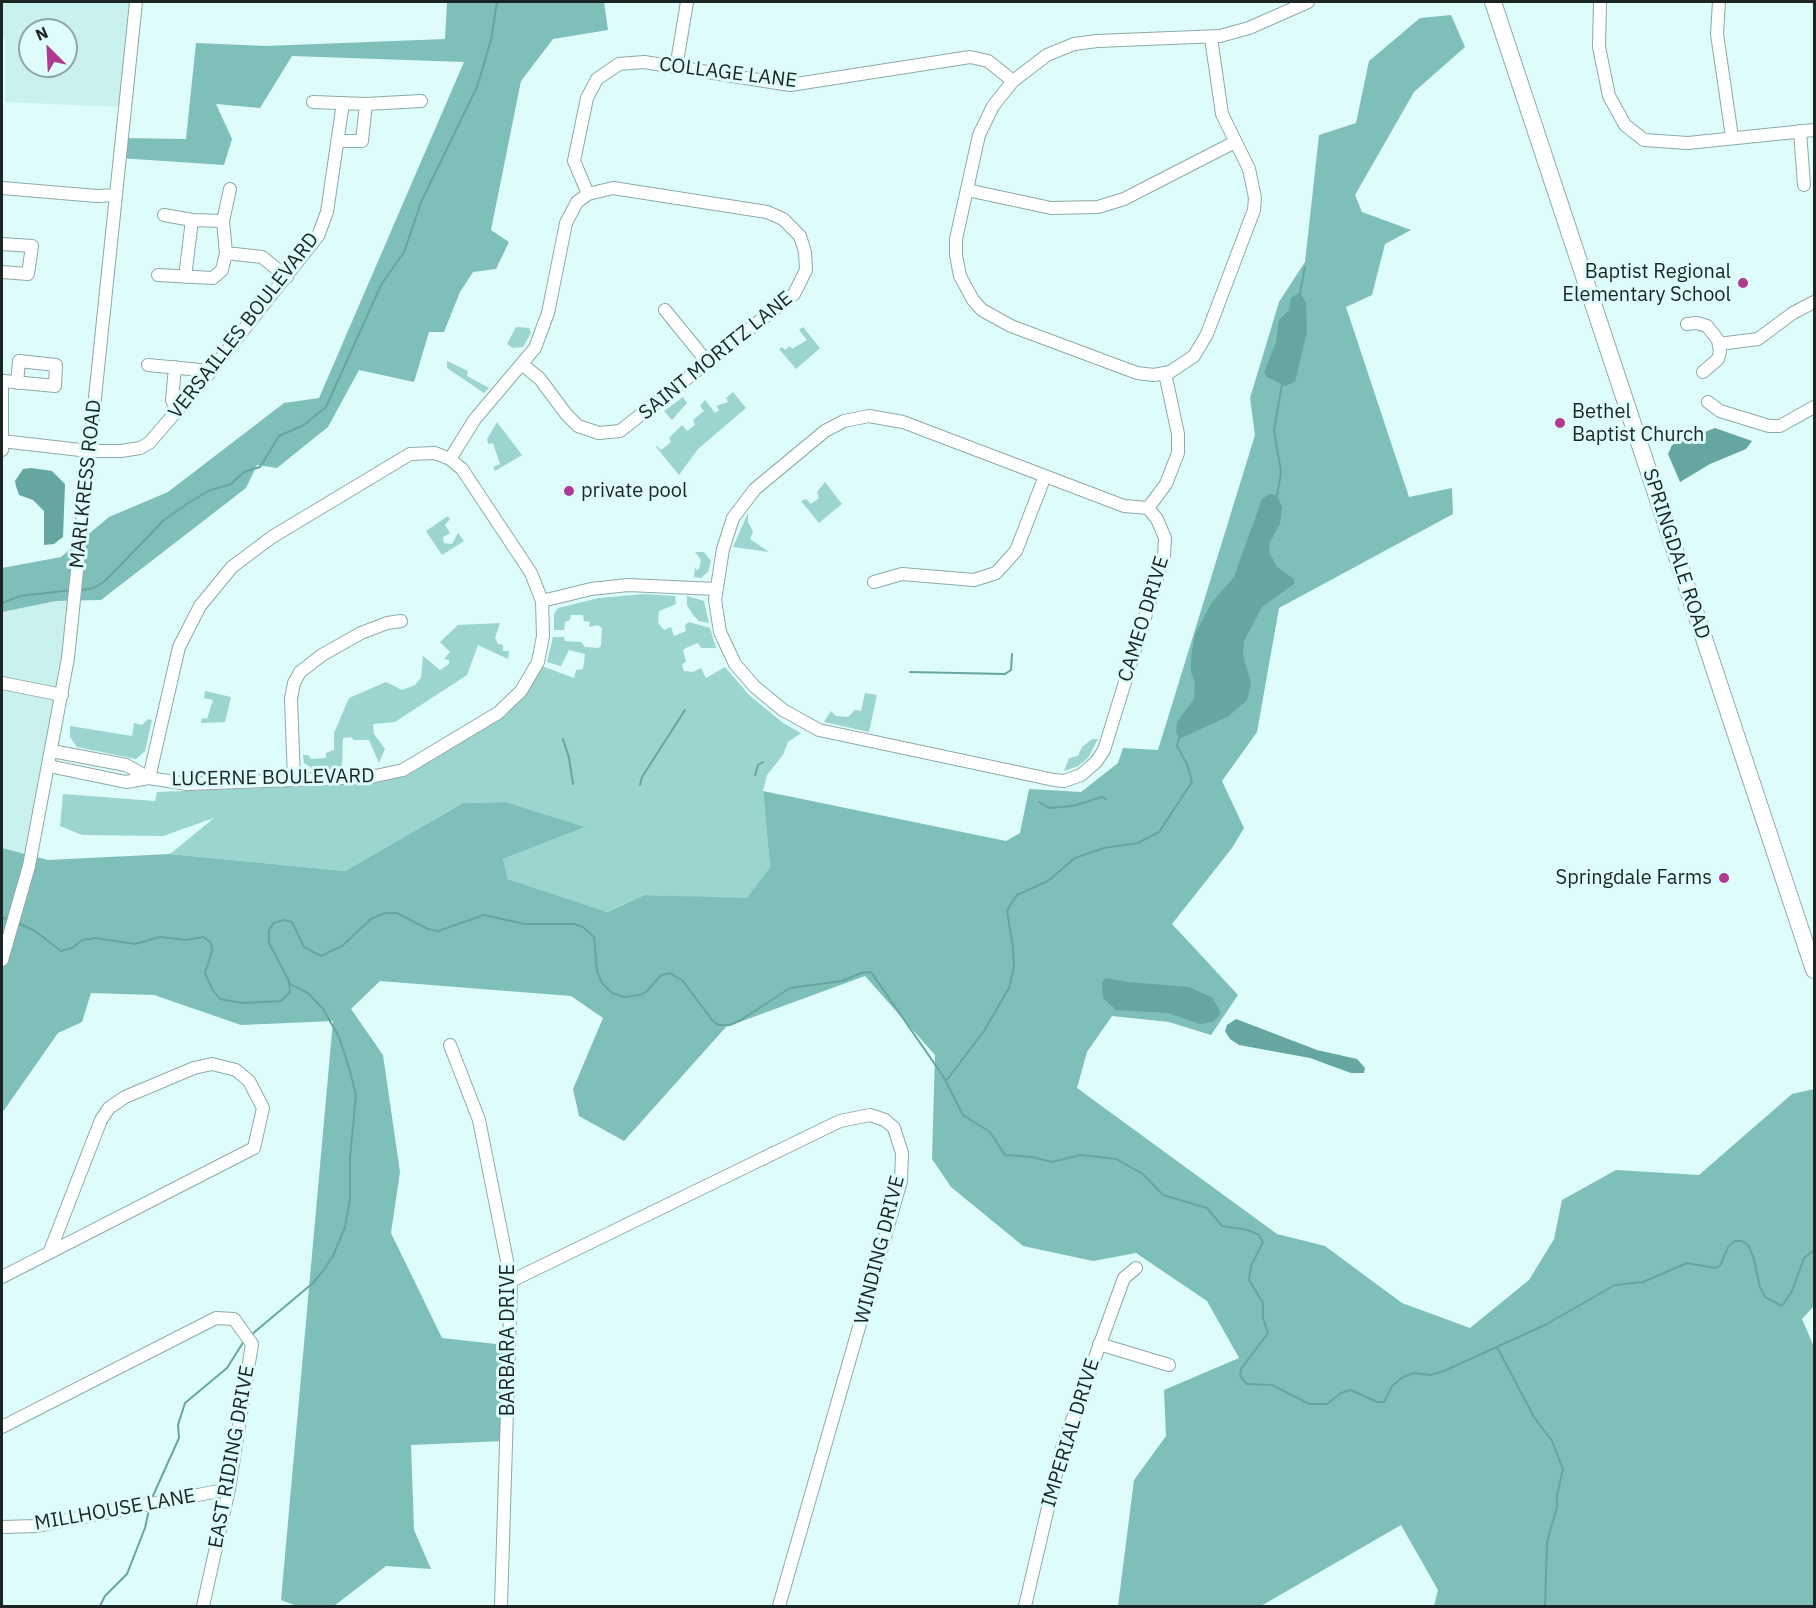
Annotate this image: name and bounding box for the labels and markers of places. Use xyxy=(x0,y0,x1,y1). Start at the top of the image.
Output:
place label: Baptist Regional Elementary School xyxy=(1562,260,1731,307)
marker: Baptist Regional Elementary School xyxy=(1736,276,1750,290)
place label: Bethel Baptist Church xyxy=(1572,400,1704,447)
marker: Bethel Baptist Church xyxy=(1553,416,1567,430)
place label: private pool xyxy=(581,479,687,503)
marker: private pool xyxy=(562,484,576,498)
place label: Springdale Farms xyxy=(1556,866,1712,890)
marker: Springdale Farms xyxy=(1717,871,1731,885)

